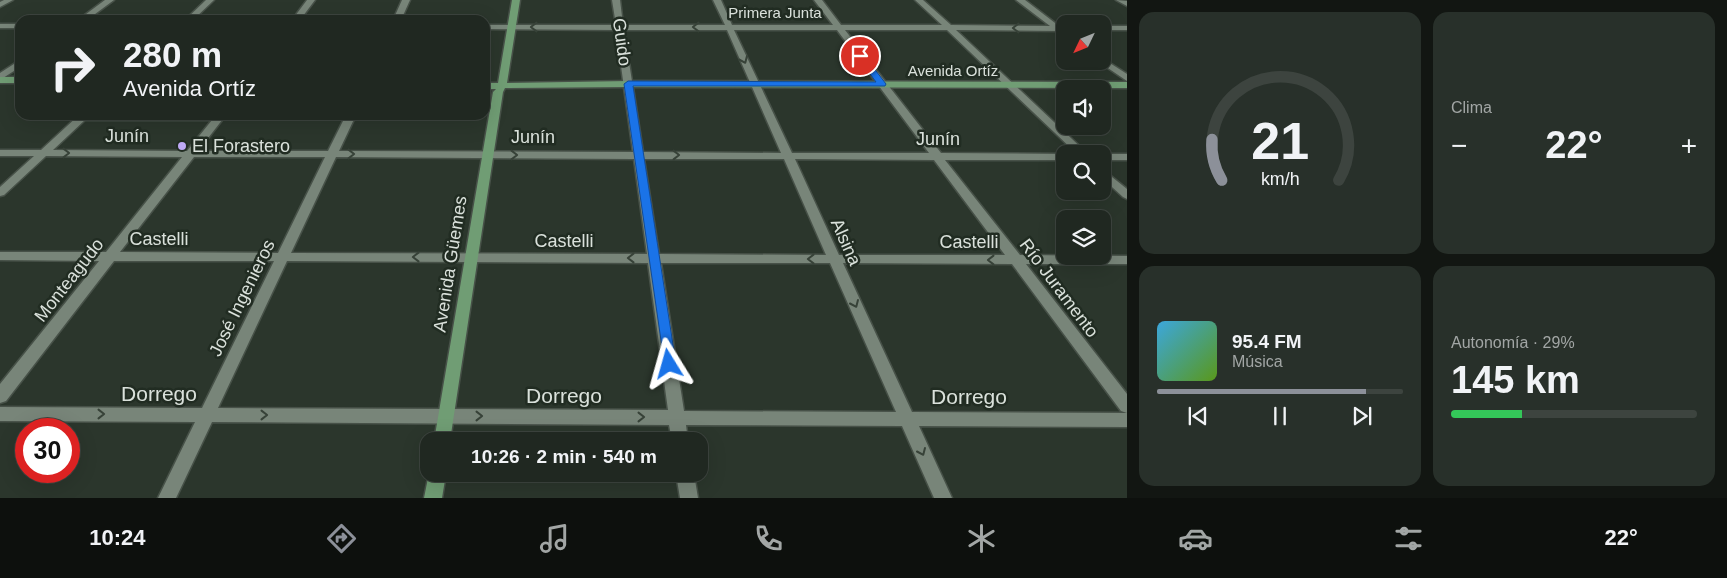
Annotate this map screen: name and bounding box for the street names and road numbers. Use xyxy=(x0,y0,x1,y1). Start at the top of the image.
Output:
street label: Primera Junta xyxy=(728,4,822,21)
street label: Guido xyxy=(609,17,635,67)
street label: Avenida Ortíz xyxy=(908,62,998,79)
street label: Junín xyxy=(105,126,149,146)
street label: Junín xyxy=(511,127,555,147)
street label: Junín xyxy=(916,129,960,149)
street label: Avenida Güemes xyxy=(429,194,471,334)
street label: Alsina xyxy=(827,216,866,269)
street label: Castelli xyxy=(129,229,189,249)
street label: Castelli xyxy=(534,231,594,251)
street label: Castelli xyxy=(939,232,999,252)
street label: Monteagudo xyxy=(30,234,108,326)
street label: Río Juramento xyxy=(1015,235,1103,341)
street label: José Ingenieros xyxy=(205,237,279,359)
street label: Dorrego xyxy=(121,382,197,405)
street label: Dorrego xyxy=(526,384,602,407)
street label: Dorrego xyxy=(931,385,1007,408)

